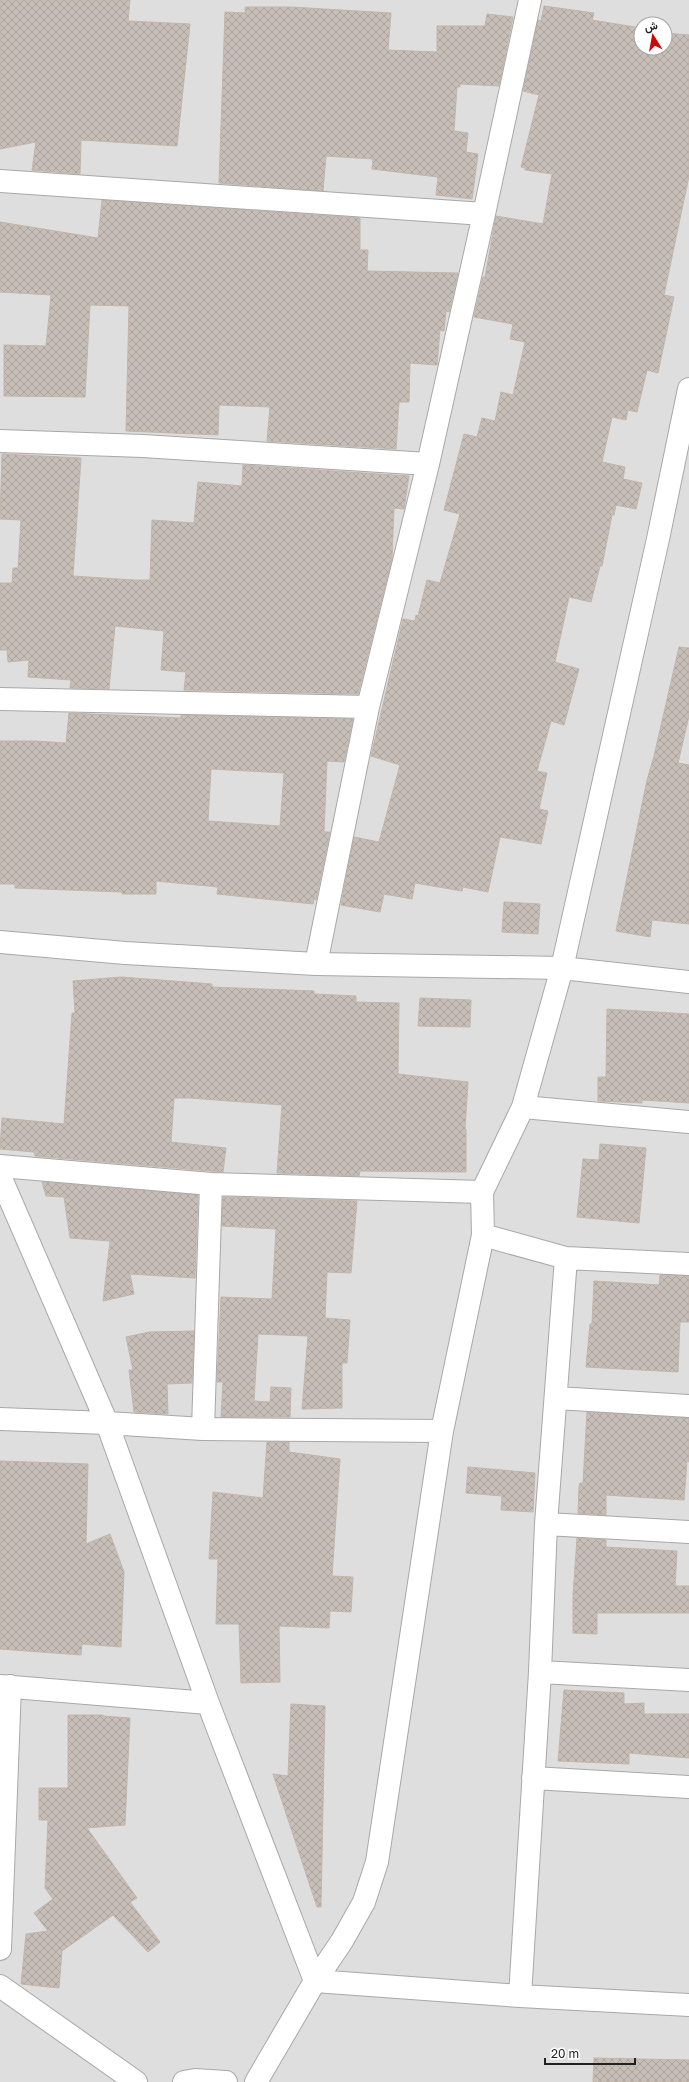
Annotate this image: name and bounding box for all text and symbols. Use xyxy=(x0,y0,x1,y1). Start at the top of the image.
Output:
north arrow xyxy=(633,16,673,56)
text: ش xyxy=(643,18,659,34)
scale bar xyxy=(545,2040,635,2066)
text: 20 m xyxy=(551,2046,579,2061)

